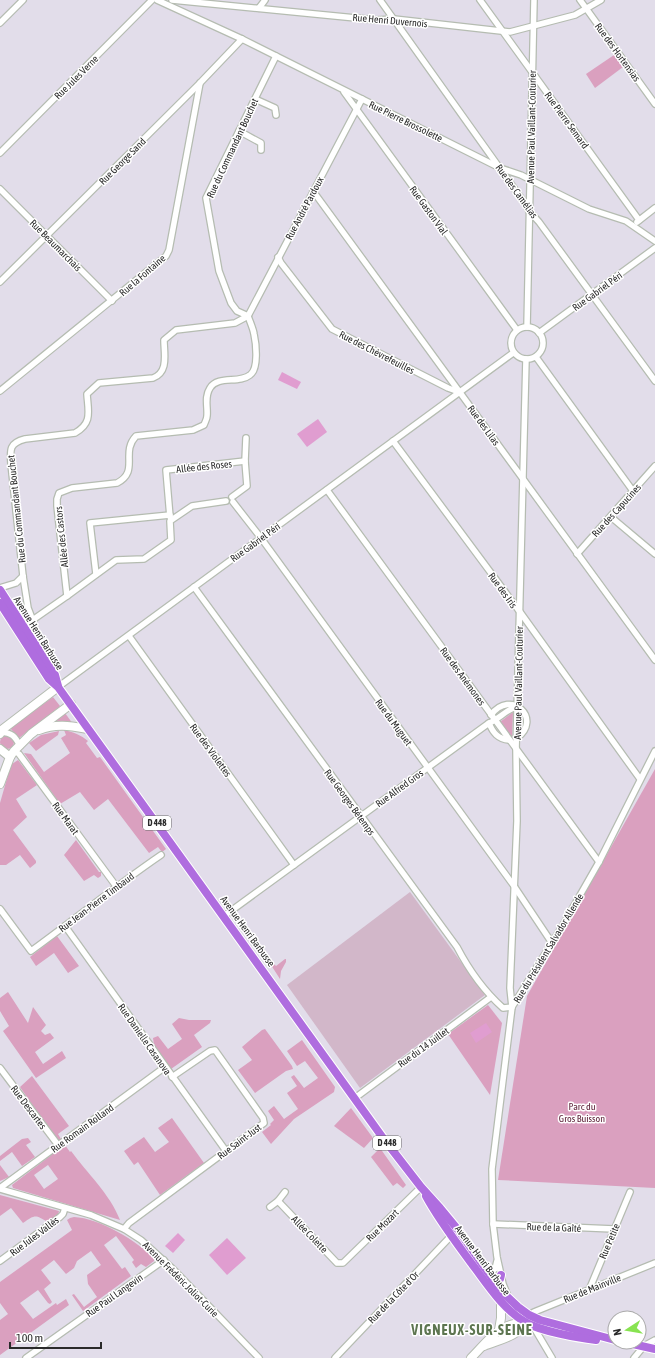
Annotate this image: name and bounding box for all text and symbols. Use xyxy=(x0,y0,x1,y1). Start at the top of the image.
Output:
street label: Rue Henri Duvernois xyxy=(352,12,428,29)
street label: Rue des Hortensias xyxy=(593,21,643,84)
street label: Rue Jules Verne xyxy=(52,53,101,101)
street label: Avenue Paul Vaillant-Couturier xyxy=(525,69,538,184)
street label: Rue Pierre Semard xyxy=(542,90,591,151)
street label: Rue du Commandant Bouchet xyxy=(205,97,260,200)
street label: Rue Pierre Brossolette xyxy=(367,99,445,144)
street label: Rue George Sand xyxy=(97,136,148,187)
street label: Rue des Camélias xyxy=(493,162,540,221)
street label: Rue André Pardoux xyxy=(283,175,326,242)
street label: Rue Gaston Vial xyxy=(407,184,450,237)
street label: Rue Beaumarchais xyxy=(28,217,84,274)
street label: Rue la Fontaine xyxy=(117,252,168,298)
street label: Rue Gabriel Péri xyxy=(570,270,624,313)
street label: Rue des Chèvrefeuilles xyxy=(337,329,417,376)
street label: Rue des Lilas xyxy=(465,403,502,448)
street label: Rue du Commandant Bouchet xyxy=(5,454,28,563)
street label: Allée des Roses xyxy=(176,458,233,475)
street label: Rue des Capucines xyxy=(590,481,643,539)
street label: Allée des Castors xyxy=(53,505,70,568)
street label: Rue Gabriel Péri xyxy=(228,521,282,564)
street label: Rue des Iris xyxy=(486,570,519,611)
street label: Avenue Henri Barbusse xyxy=(12,595,66,672)
street label: Avenue Paul Vaillant-Couturier xyxy=(512,625,525,740)
street label: Rue des Anémones xyxy=(438,645,488,708)
street label: Rue du Muguet xyxy=(373,697,414,748)
street label: Rue des Violettes xyxy=(188,722,234,779)
street label: Rue Georges Bétemps xyxy=(322,767,377,838)
street label: Rue Alfred Gros xyxy=(373,767,426,809)
street label: Rue Marat xyxy=(50,800,81,837)
road number: D 448 xyxy=(143,816,171,830)
street label: Rue Jean-Pierre Timbaud xyxy=(56,870,136,934)
street label: Rue du Président Salvador Allende xyxy=(511,891,586,1005)
street label: Avenue Henri Barbusse xyxy=(218,894,277,969)
street label: Rue Danielle Casanova xyxy=(116,1002,173,1077)
street label: Rue du 14 Juillet xyxy=(396,1025,451,1070)
street label: Rue Descartes xyxy=(9,1083,49,1132)
park label: Parc du Gros Buisson xyxy=(559,1101,605,1124)
street label: Rue Romain Rolland xyxy=(49,1102,116,1155)
street label: Rue Saint-Just xyxy=(215,1121,263,1161)
road number: D 448 xyxy=(373,1136,401,1150)
street label: Rue Mozart xyxy=(364,1207,401,1244)
street label: Rue Jules Vallès xyxy=(8,1214,61,1258)
street label: Allée Colette xyxy=(289,1214,330,1255)
street label: Rue de la Gaîté xyxy=(526,1221,582,1234)
street label: Rue Petite xyxy=(597,1221,622,1261)
street label: Avenue Henri Barbusse xyxy=(453,1223,513,1298)
street label: Avenue Frédéric Joliot-Curie xyxy=(141,1239,221,1320)
street label: Rue de la Côte d'Or xyxy=(366,1268,422,1326)
street label: Rue Paul Langevin xyxy=(84,1272,145,1319)
street label: Rue de Mainville xyxy=(562,1272,623,1305)
north arrow xyxy=(607,1310,647,1350)
district label: VIGNEUX-SUR-SEINE xyxy=(410,1322,533,1338)
scale bar xyxy=(10,1324,101,1350)
text: N xyxy=(611,1328,624,1337)
text: 100 m xyxy=(16,1331,43,1345)

